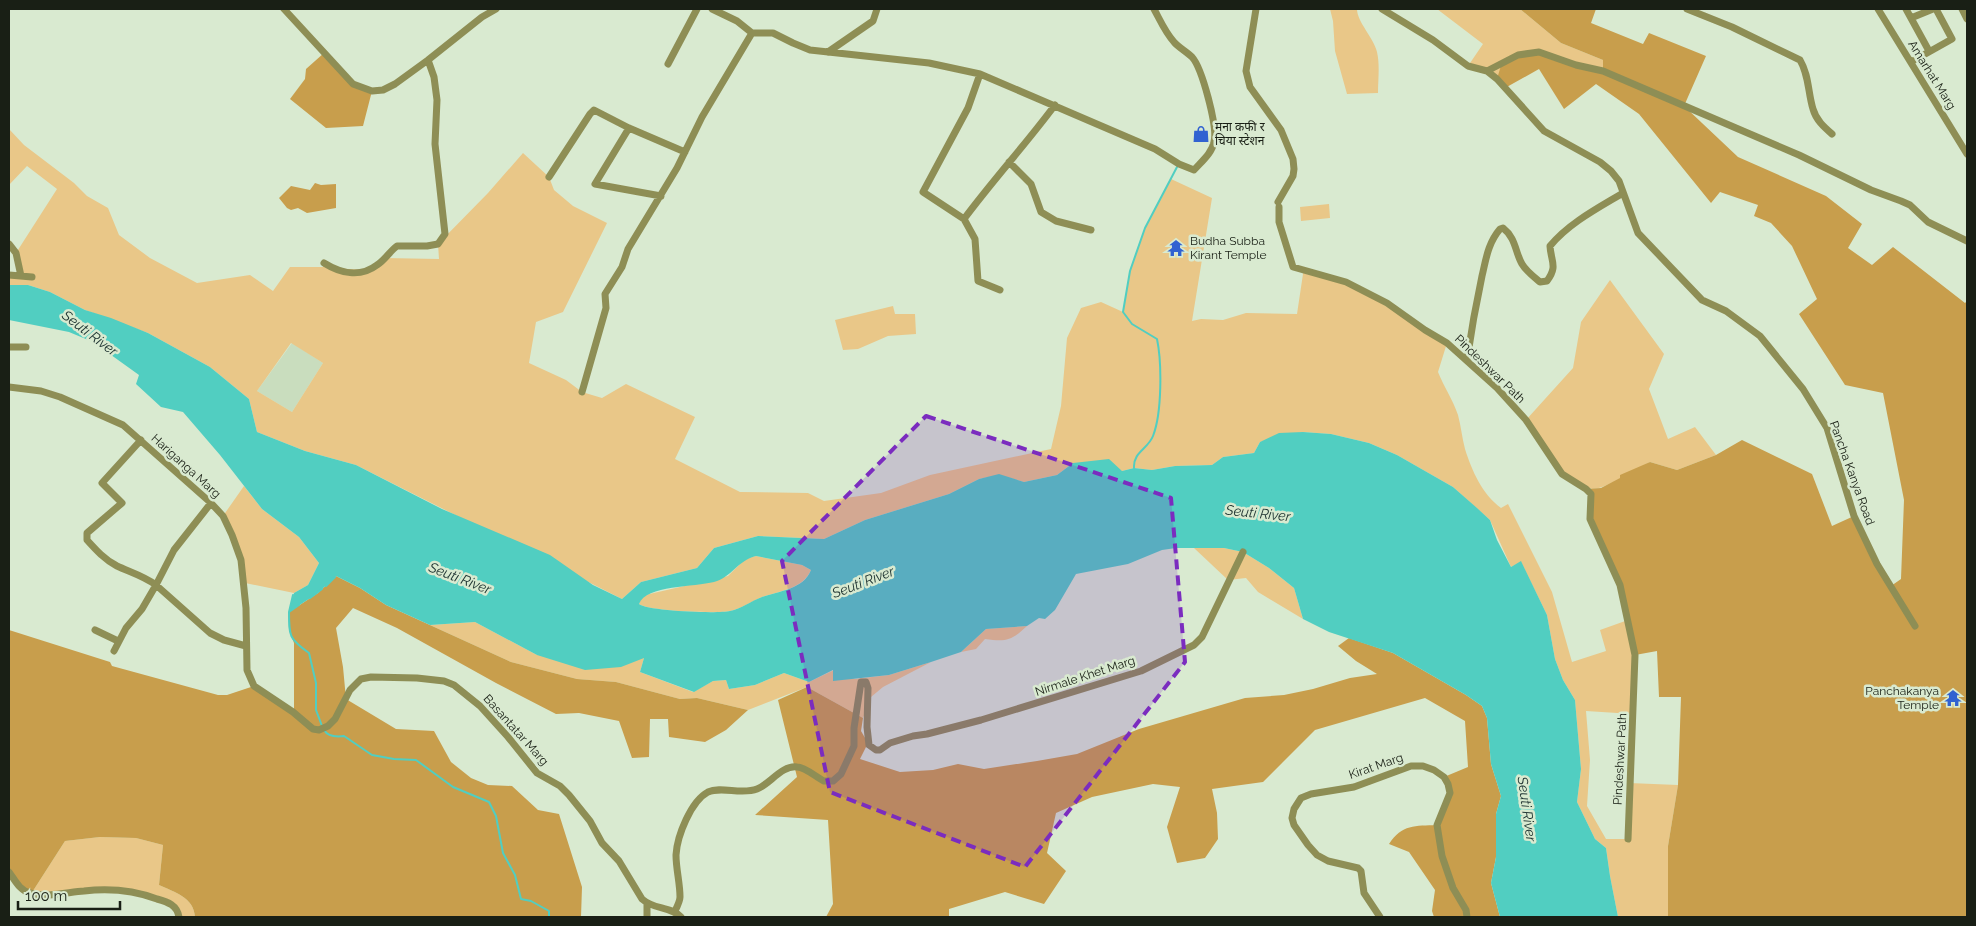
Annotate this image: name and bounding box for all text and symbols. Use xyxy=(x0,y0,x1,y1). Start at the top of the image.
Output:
street label: Amarhat Marg xyxy=(1905,38,1959,112)
place label: मुना कफी र चिया स्टेशन xyxy=(1215,120,1266,148)
shop icon: मुना कफी र चिया स्टेशन xyxy=(1191,124,1211,144)
place label: Budha Subba Kirant Temple xyxy=(1190,234,1266,262)
temple icon: Budha Subba Kirant Temple xyxy=(1166,238,1186,258)
water label: Seuti River xyxy=(58,306,122,360)
street label: Pindeshwar Path xyxy=(1452,332,1528,406)
street label: Pancha Kanya Road xyxy=(1827,419,1877,527)
street label: Hariganga Marg xyxy=(148,431,224,501)
water label: Seuti River xyxy=(1224,502,1293,524)
water label: Seuti River xyxy=(426,558,494,598)
water label: Seuti River xyxy=(829,562,897,602)
street label: Nirmale Khet Marg xyxy=(1033,653,1137,699)
place label: Panchakanya Temple xyxy=(1865,684,1939,712)
temple icon: Panchakanya Temple xyxy=(1943,688,1963,708)
street label: Basantatar Marg xyxy=(481,692,551,768)
street label: Pindeshwar Path xyxy=(1611,713,1629,805)
street label: Kirat Marg xyxy=(1347,750,1405,782)
water label: Seuti River xyxy=(1514,775,1540,844)
scale bar xyxy=(18,878,120,910)
text: 100 m xyxy=(25,887,67,905)

